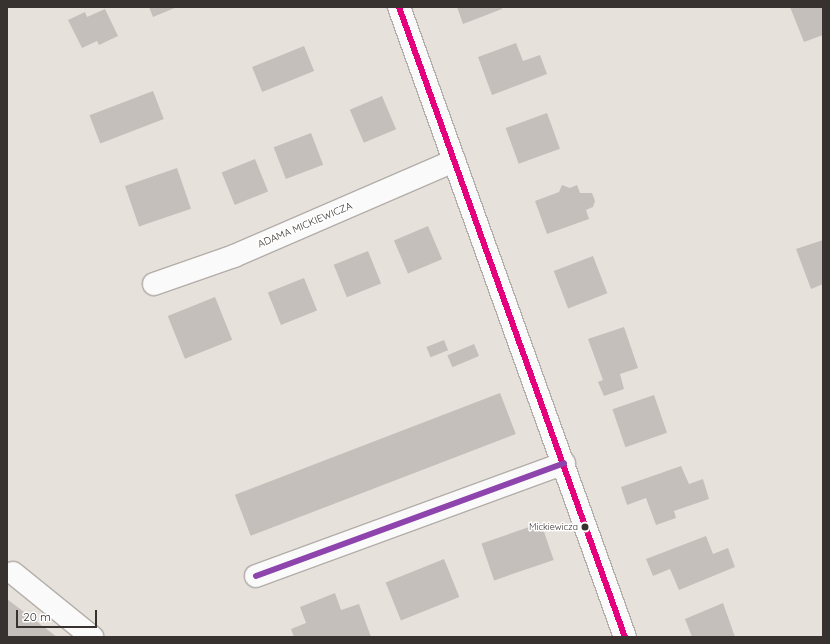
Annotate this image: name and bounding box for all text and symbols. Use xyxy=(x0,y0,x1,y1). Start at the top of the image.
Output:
street label: ADAMA MICKIEWICZA xyxy=(256,200,354,250)
place label: Mickiewicza xyxy=(529,522,578,532)
marker: Mickiewicza xyxy=(580,522,590,532)
scale bar xyxy=(18,602,99,628)
text: 20 m xyxy=(23,609,51,624)

